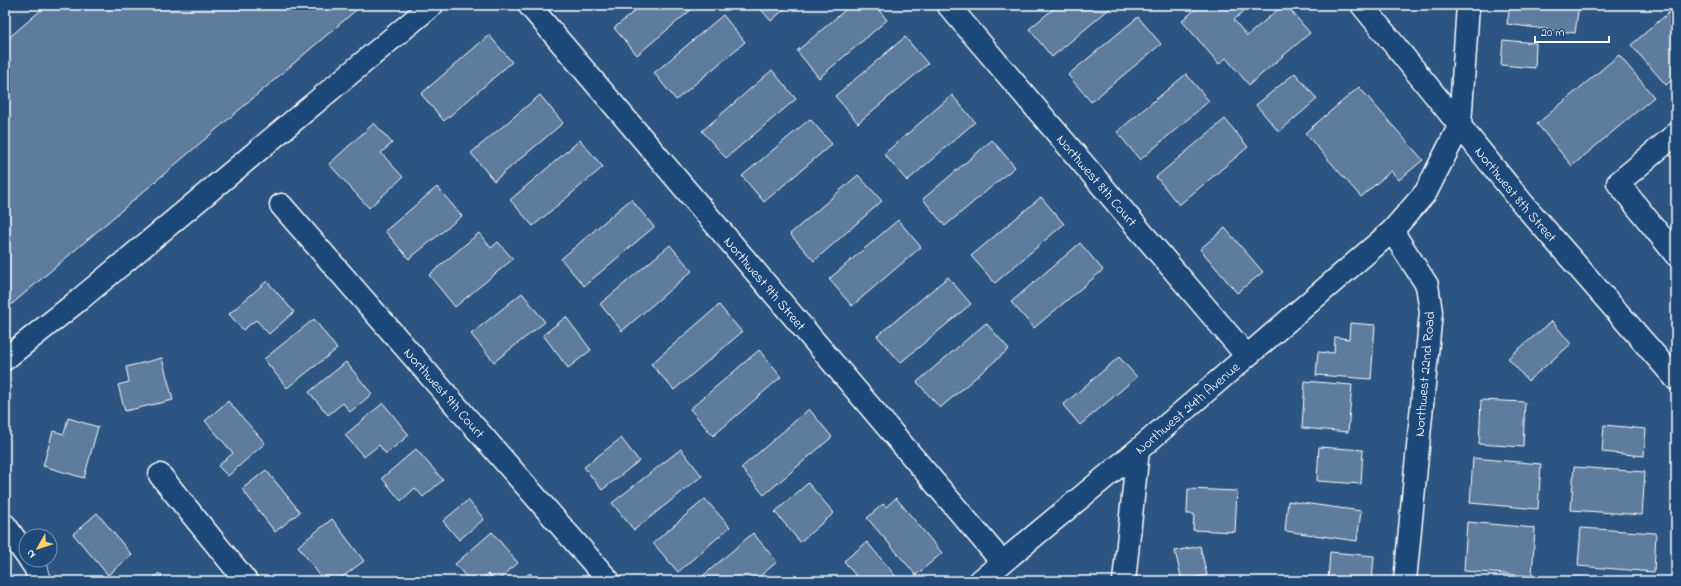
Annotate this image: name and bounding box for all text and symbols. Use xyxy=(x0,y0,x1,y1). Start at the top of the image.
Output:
scale bar xyxy=(1535,18,1609,44)
text: 20 m xyxy=(1541,24,1564,42)
street label: Northwest 8th Court xyxy=(1051,130,1142,232)
street label: Northwest 8th Street xyxy=(1469,143,1561,248)
street label: Northwest 9th Street xyxy=(718,233,810,336)
street label: Northwest 22nd Road xyxy=(1410,310,1441,438)
street label: Northwest 9th Court xyxy=(398,344,489,444)
street label: Northwest 24th Avenue xyxy=(1131,357,1246,460)
north arrow xyxy=(18,528,58,568)
text: N xyxy=(22,546,40,562)

